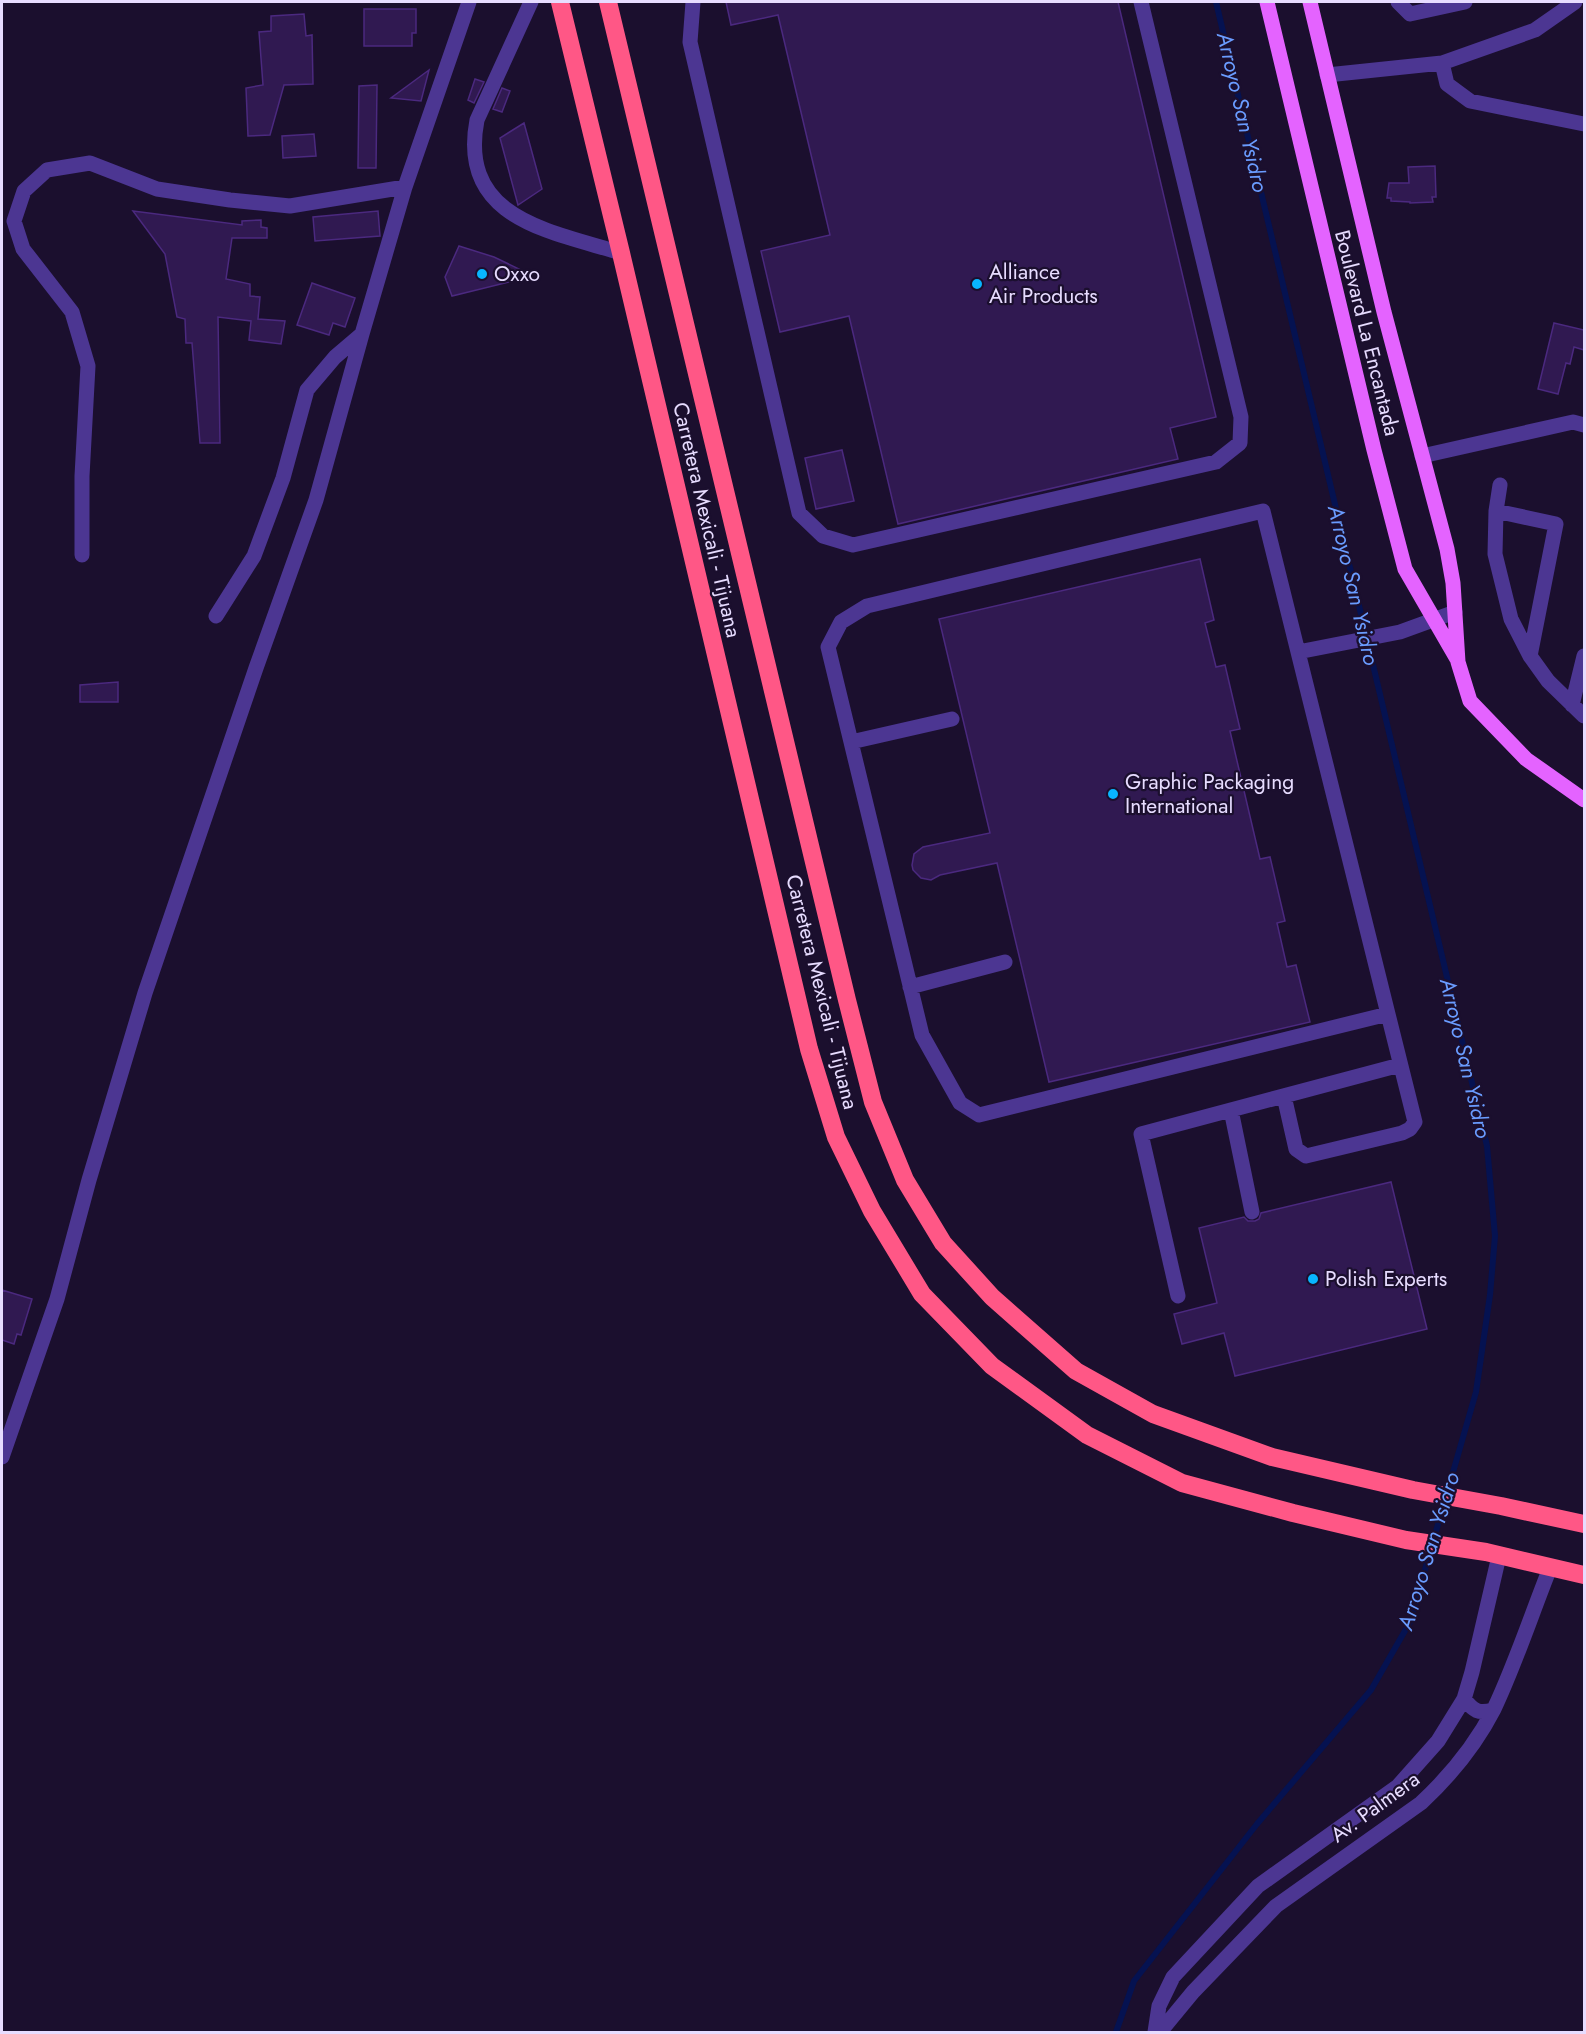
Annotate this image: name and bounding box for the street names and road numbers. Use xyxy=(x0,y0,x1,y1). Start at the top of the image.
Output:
street label: Boulevard La Encantada xyxy=(1327,227,1407,439)
street label: Carretera Mexicali - Tijuana xyxy=(665,399,749,641)
street label: Carretera Mexicali - Tijuana xyxy=(778,872,866,1112)
street label: Av. Palmera xyxy=(1324,1764,1426,1850)

